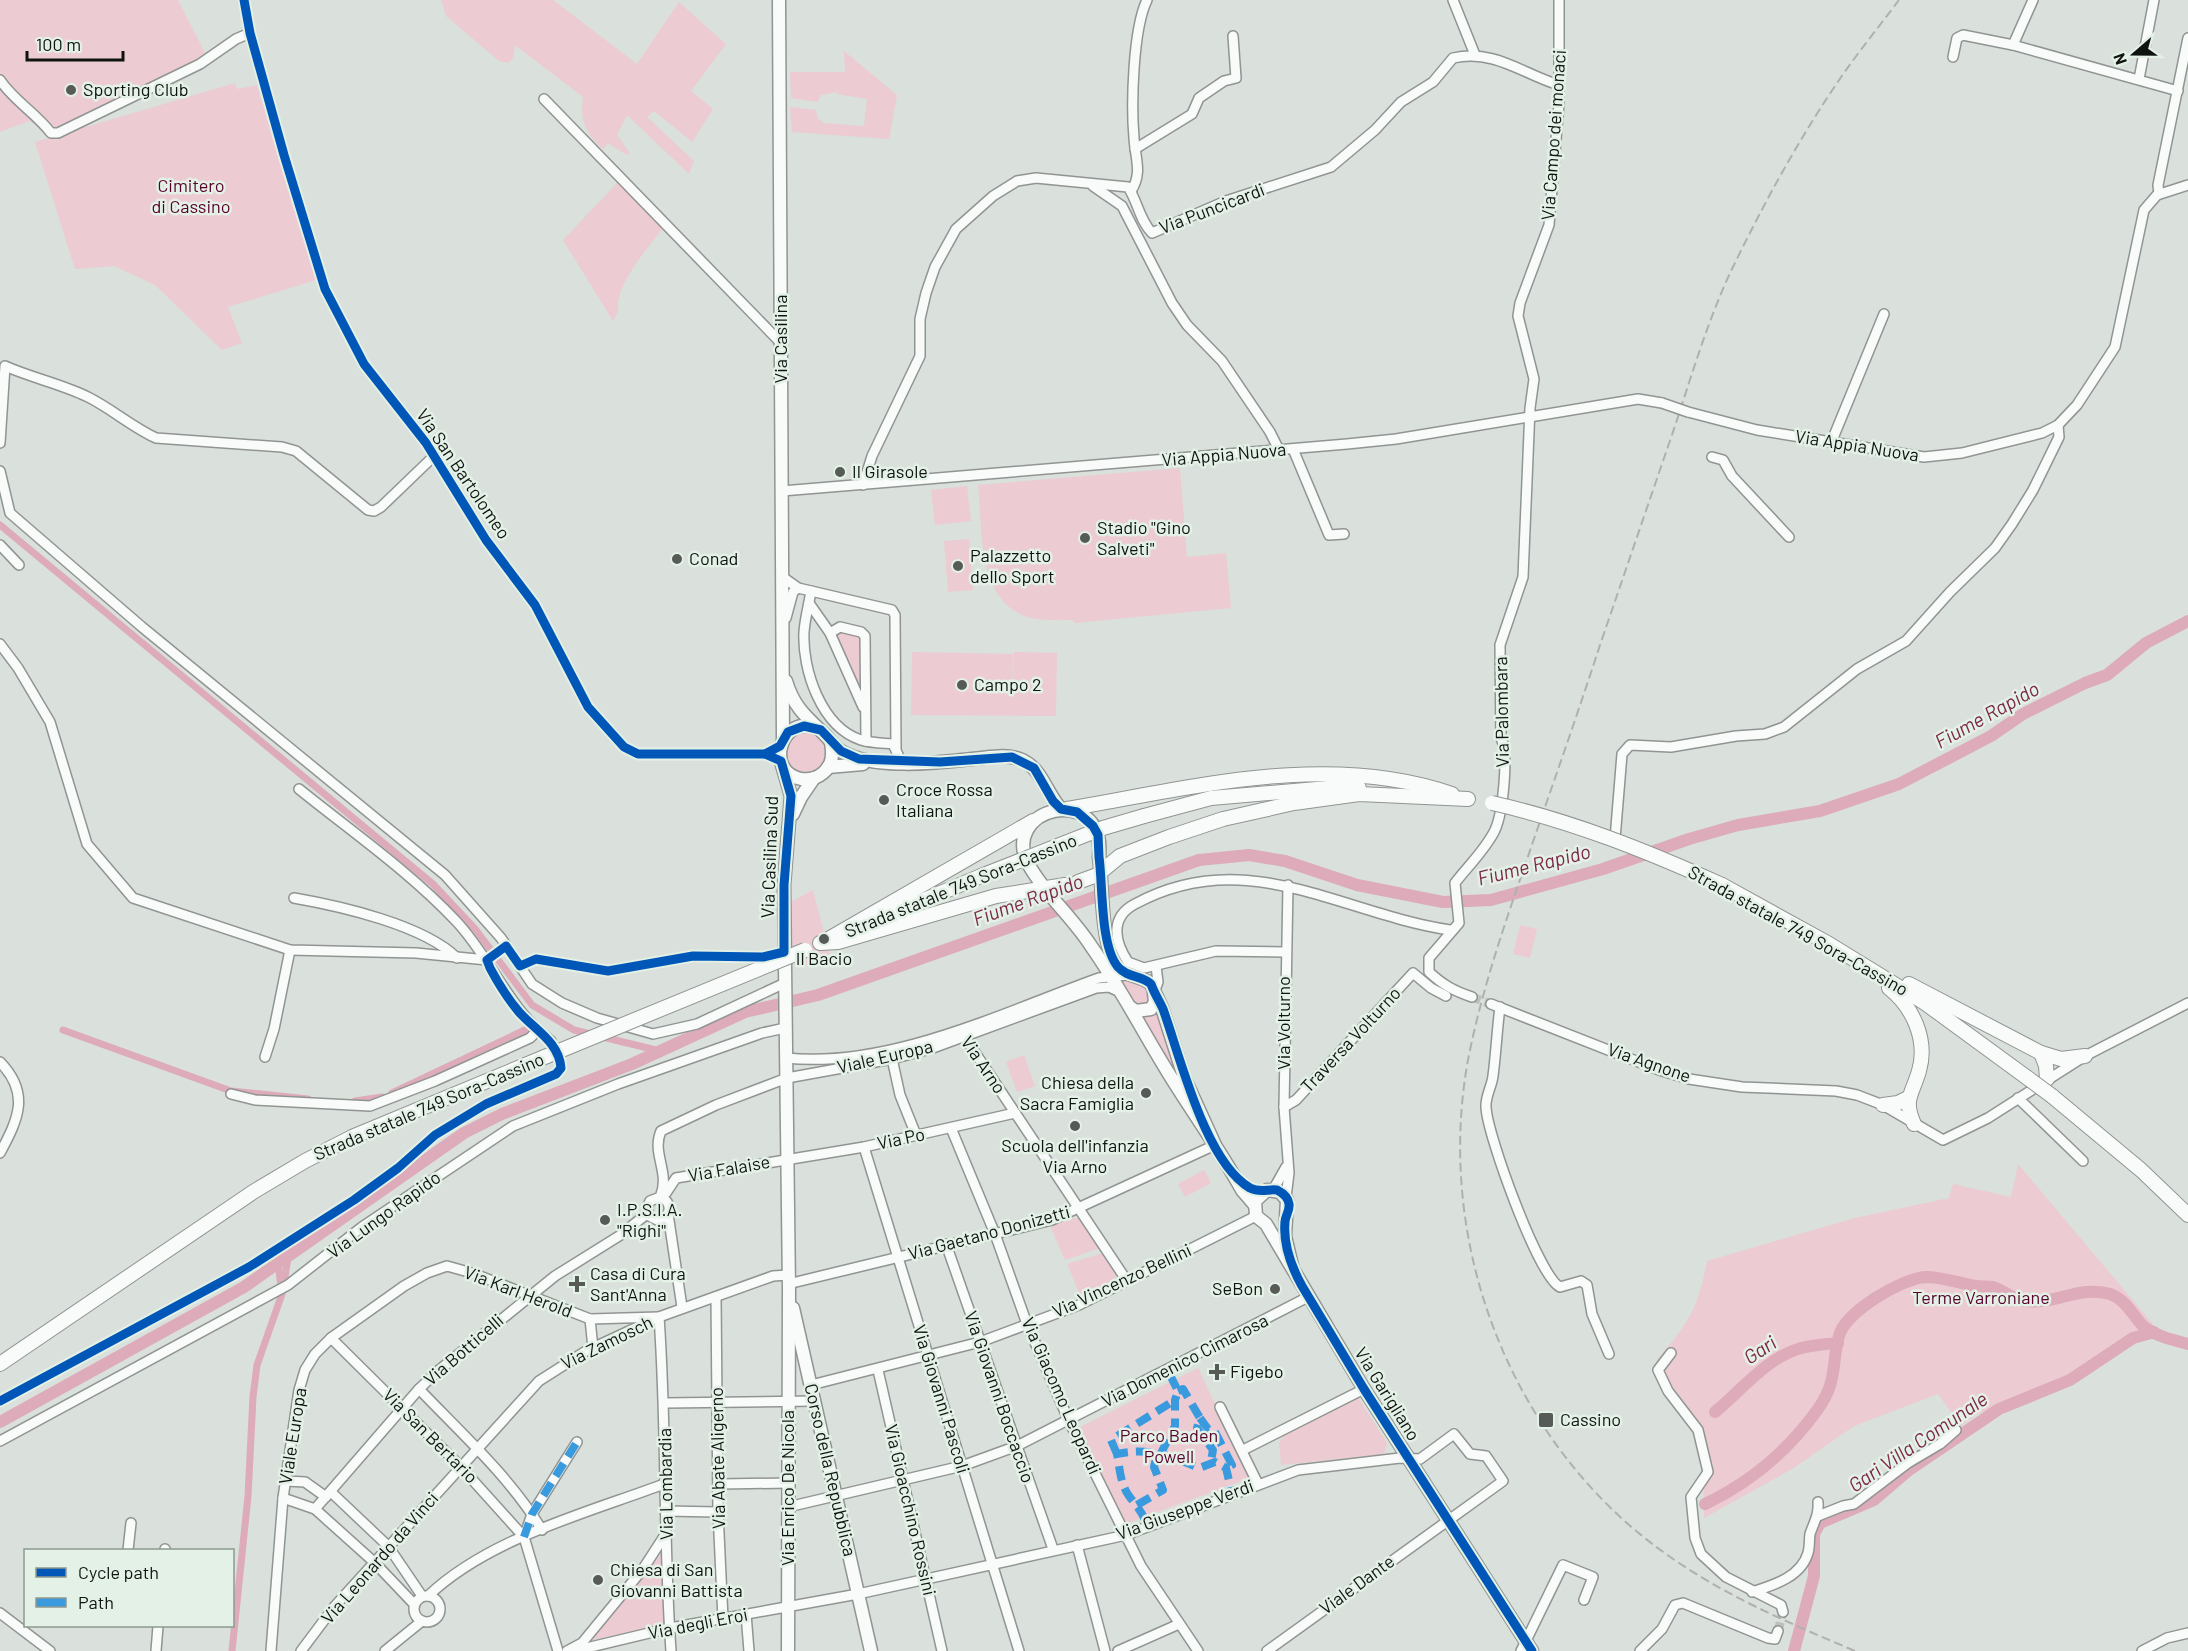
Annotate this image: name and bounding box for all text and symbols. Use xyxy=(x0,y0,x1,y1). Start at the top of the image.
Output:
scale bar xyxy=(27,24,123,62)
north arrow xyxy=(2104,24,2164,84)
text: 100 m xyxy=(36,33,81,55)
street label: Via Campo dei monaci xyxy=(1536,49,1570,221)
text: N xyxy=(2109,51,2130,68)
place label: Sporting Club xyxy=(83,78,189,100)
marker: Sporting Club xyxy=(64,83,78,97)
park label: Cimitero di Cassino xyxy=(151,174,231,217)
street label: Via Puncicardi xyxy=(1156,178,1268,238)
street label: Via Casilina xyxy=(769,295,791,383)
street label: Via San Bartolomeo xyxy=(412,404,516,543)
street label: Via Appia Nuova xyxy=(1794,424,1921,466)
street label: Via Appia Nuova xyxy=(1161,438,1287,470)
place label: Il Girasole xyxy=(852,460,928,482)
marker: Il Girasole xyxy=(833,465,847,479)
place label: Stadio "Gino Salveti" xyxy=(1097,516,1191,559)
marker: Stadio "Gino Salveti" xyxy=(1078,531,1092,545)
place label: Palazzetto dello Sport xyxy=(970,544,1055,587)
place label: Conad xyxy=(689,547,738,569)
marker: Conad xyxy=(670,552,684,566)
marker: Palazzetto dello Sport xyxy=(951,559,965,573)
street label: Via Palombara xyxy=(1489,656,1513,768)
place label: Campo 2 xyxy=(974,673,1042,695)
water label: Fiume Rapido xyxy=(1930,676,2043,753)
marker: Campo 2 xyxy=(955,678,969,692)
place label: Croce Rossa Italiana xyxy=(896,778,993,821)
marker: Croce Rossa Italiana xyxy=(877,793,891,807)
street label: Via Casilina Sud xyxy=(756,795,782,919)
street label: Strada statale 749 Sora-Cassino xyxy=(841,828,1080,942)
water label: Fiume Rapido xyxy=(1475,838,1593,890)
street label: Strada statale 749 Sora-Cassino xyxy=(1685,860,1912,1000)
water label: Fiume Rapido xyxy=(969,868,1086,930)
marker: Il Bacio xyxy=(817,932,831,946)
place label: Il Bacio xyxy=(796,947,852,969)
street label: Via Volturno xyxy=(1272,976,1294,1070)
street label: Traversa Volturno xyxy=(1296,982,1405,1097)
street label: Via Arno xyxy=(957,1031,1011,1097)
street label: Viale Europa xyxy=(835,1034,935,1078)
street label: Via Agnone xyxy=(1605,1038,1694,1087)
street label: Strada statale 749 Sora-Cassino xyxy=(310,1047,547,1165)
place label: Chiesa della Sacra Famiglia xyxy=(1020,1071,1134,1114)
marker: Chiesa della Sacra Famiglia xyxy=(1139,1086,1153,1100)
marker: Scuola dell'infanzia Via Arno xyxy=(1068,1119,1082,1133)
street label: Via Po xyxy=(875,1122,927,1154)
place label: Scuola dell'infanzia Via Arno xyxy=(1001,1134,1149,1177)
street label: Via Falaise xyxy=(686,1150,772,1186)
street label: Via Lungo Rapido xyxy=(322,1166,444,1263)
place label: I.P.S.I.A. "Righi" xyxy=(617,1198,683,1241)
street label: Via Gaetano Donizetti xyxy=(905,1200,1072,1264)
marker: I.P.S.I.A. "Righi" xyxy=(598,1213,612,1227)
street label: Via Vincenzo Bellini xyxy=(1049,1238,1195,1322)
street label: Via Karl Herold xyxy=(461,1260,576,1322)
place label: Casa di Cura Sant'Anna xyxy=(590,1262,686,1305)
marker: Casa di Cura Sant'Anna xyxy=(568,1275,586,1293)
place label: SeBon xyxy=(1212,1277,1263,1299)
marker: SeBon xyxy=(1268,1282,1282,1296)
park label: Terme Varroniane xyxy=(1912,1286,2050,1308)
street label: Via Giovanni Boccaccio xyxy=(960,1308,1040,1485)
street label: Via Botticelli xyxy=(419,1309,508,1390)
street label: Via Domenico Cimarosa xyxy=(1098,1309,1272,1412)
street label: Via Zamosch xyxy=(557,1310,656,1374)
street label: Via Giacomo Leopardi xyxy=(1017,1314,1106,1478)
street label: Via Giovanni Pascoli xyxy=(909,1322,975,1476)
water label: Gari xyxy=(1739,1330,1780,1369)
street label: Via Garigliano xyxy=(1350,1343,1425,1444)
place label: Figebo xyxy=(1230,1360,1284,1382)
marker: Figebo xyxy=(1208,1363,1226,1381)
street label: Corso della Repubblica xyxy=(800,1381,862,1558)
street label: Via San Bertario xyxy=(379,1383,483,1487)
street label: Viale Europa xyxy=(274,1386,311,1486)
water label: Gari Villa Comunale xyxy=(1843,1386,1992,1497)
street label: Via Abate Aligerno xyxy=(705,1387,729,1529)
place label: Cassino xyxy=(1560,1408,1621,1430)
street label: Via Enrico De Nicola xyxy=(776,1410,798,1566)
marker: Cassino xyxy=(1537,1411,1555,1429)
street label: Via Gioacchino Rossini xyxy=(881,1422,941,1598)
park label: Parco Baden Powell xyxy=(1120,1424,1218,1467)
street label: Via Lombardia xyxy=(653,1428,677,1540)
street label: Via Giuseppe Verdi xyxy=(1113,1474,1256,1544)
street label: Via Leonardo da Vinci xyxy=(316,1487,443,1628)
legend xyxy=(24,1549,234,1627)
street label: Viale Dante xyxy=(1315,1550,1398,1619)
place label: Chiesa di San Giovanni Battista xyxy=(610,1558,743,1601)
text: Cycle path xyxy=(78,1561,159,1583)
marker: Chiesa di San Giovanni Battista xyxy=(591,1573,605,1587)
text: Path xyxy=(78,1591,114,1613)
street label: Via degli Eroi xyxy=(646,1603,750,1643)

